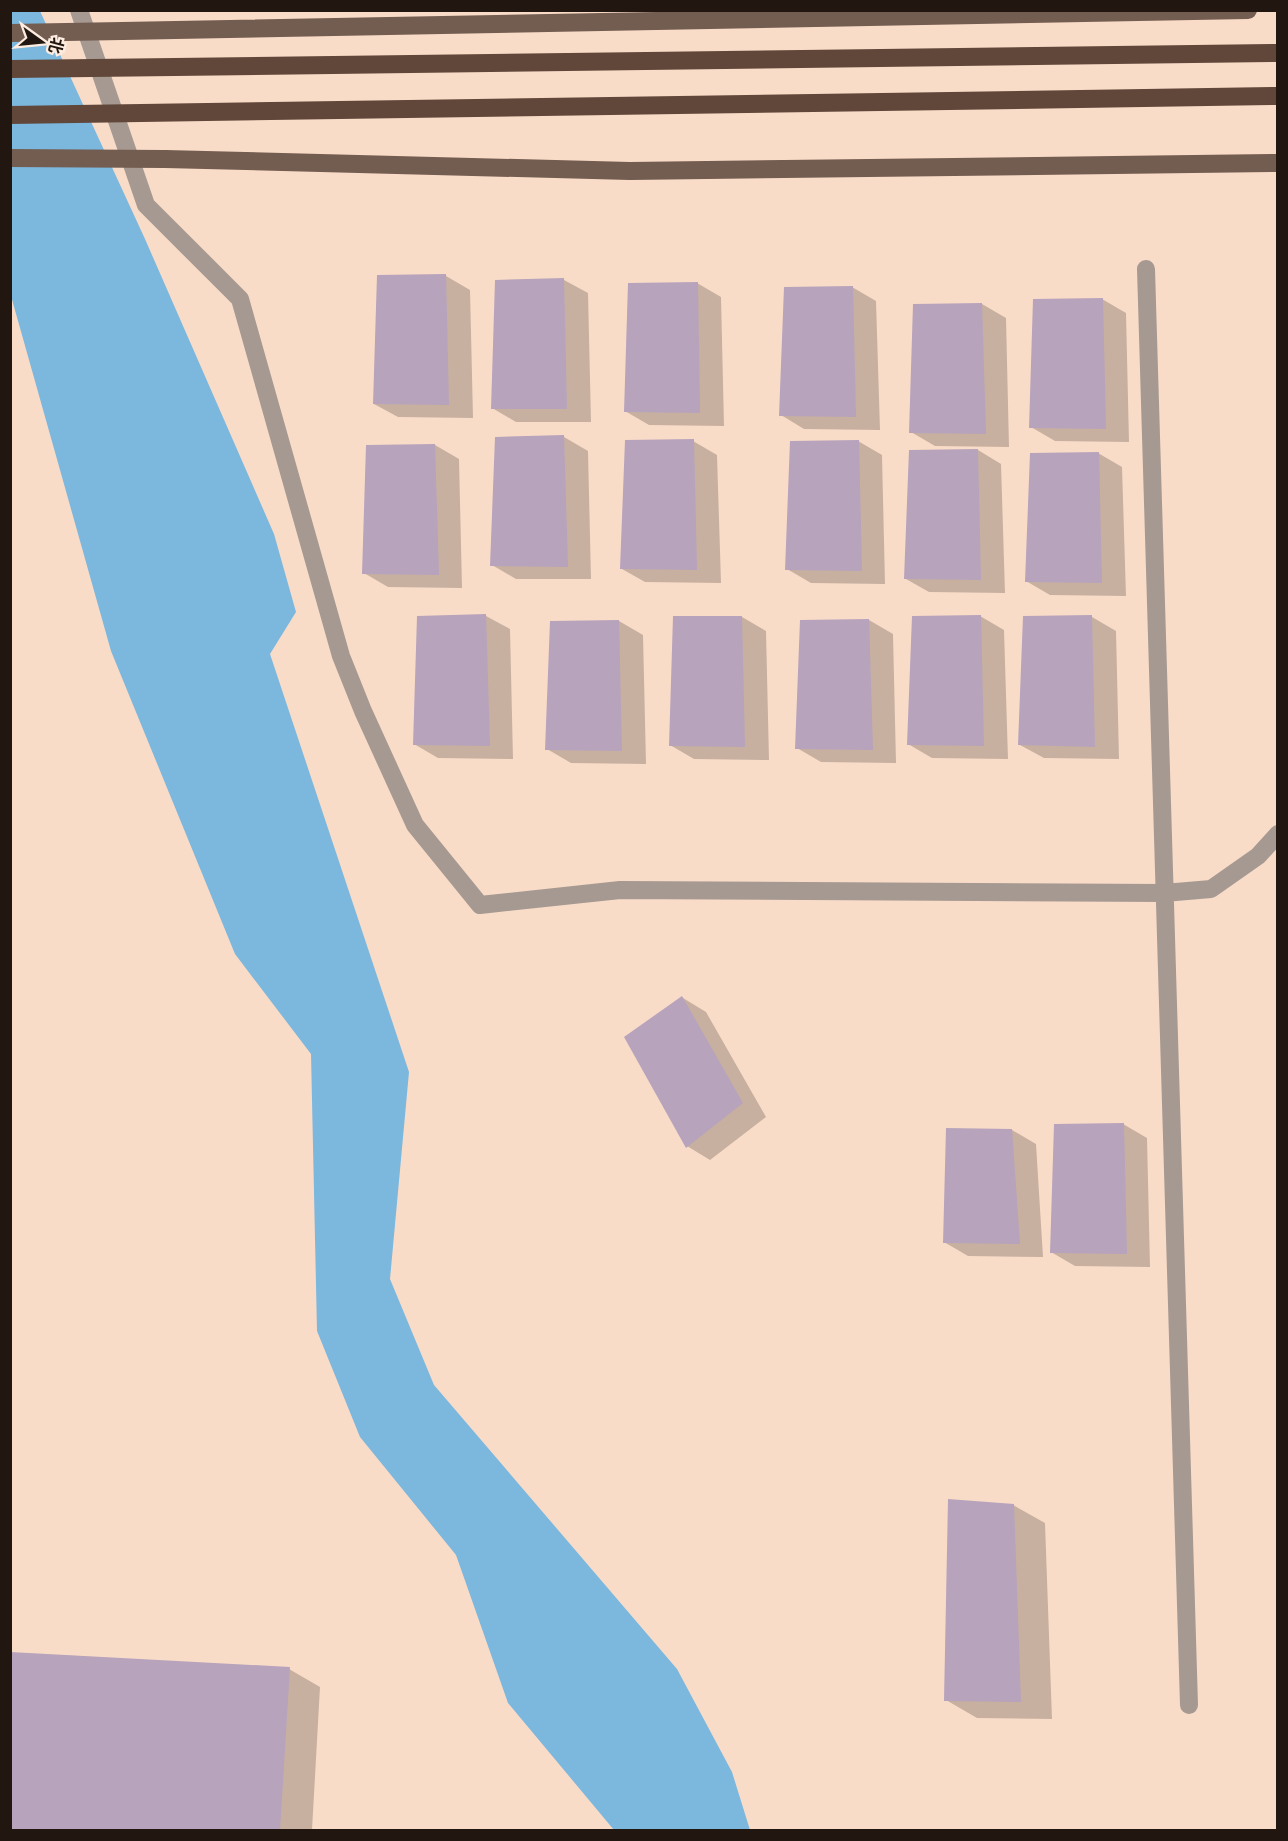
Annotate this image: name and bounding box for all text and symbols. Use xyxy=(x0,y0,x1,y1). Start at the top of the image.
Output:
north arrow xyxy=(12,12,72,72)
text: 北 xyxy=(43,35,69,56)

